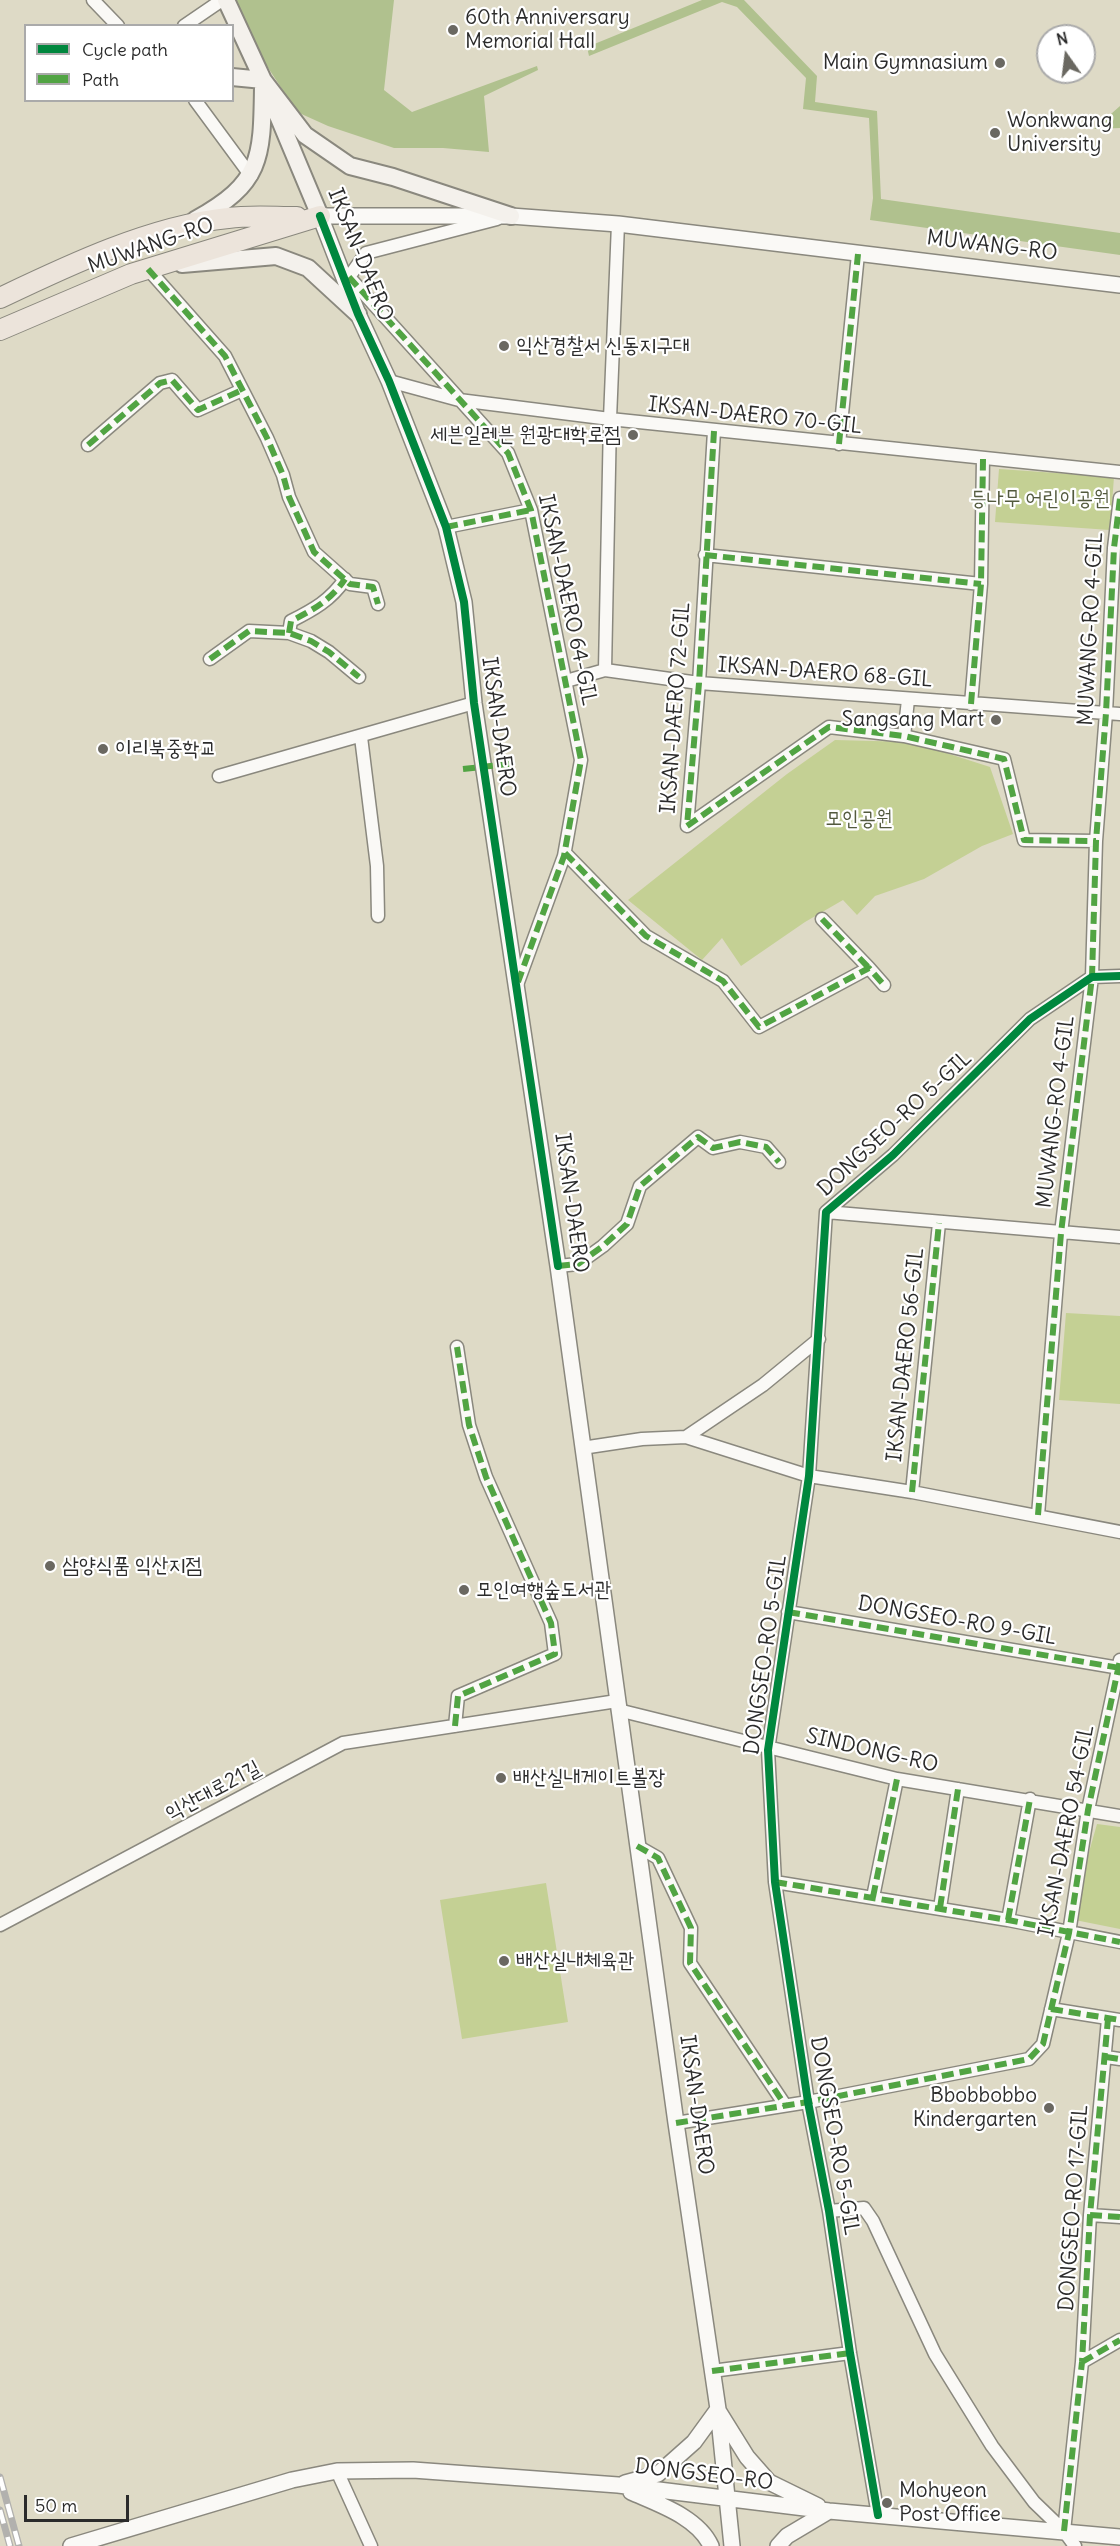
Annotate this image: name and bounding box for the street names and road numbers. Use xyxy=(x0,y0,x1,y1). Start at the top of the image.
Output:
street label: IKSAN-DAERO xyxy=(322,185,398,325)
street label: MUWANG-RO xyxy=(85,213,217,279)
street label: MUWANG-RO xyxy=(925,225,1059,267)
street label: IKSAN-DAERO 70-GIL xyxy=(647,392,863,440)
street label: IKSAN-DAERO 64-GIL xyxy=(532,492,602,708)
street label: MUWANG-RO 4-GIL xyxy=(1073,532,1109,726)
street label: IKSAN-DAERO 72-GIL xyxy=(656,601,696,815)
street label: IKSAN-DAERO 68-GIL xyxy=(717,653,933,693)
street label: IKSAN-DAERO xyxy=(476,655,520,799)
street label: MUWANG-RO 4-GIL xyxy=(1032,1014,1080,1210)
street label: DONGSEO-RO 5-GIL xyxy=(813,1046,977,1202)
street label: IKSAN-DAERO xyxy=(549,1131,593,1275)
street label: IKSAN-DAERO 56-GIL xyxy=(882,1247,930,1463)
street label: DONGSEO-RO 5-GIL xyxy=(740,1554,792,1756)
street label: DONGSEO-RO 9-GIL xyxy=(856,1591,1058,1651)
street label: IKSAN-DAERO 54-GIL xyxy=(1034,1723,1100,1939)
street label: SINDONG-RO xyxy=(804,1724,940,1778)
street label: 익산대로21길 xyxy=(161,1755,265,1827)
street label: IKSAN-DAERO xyxy=(674,2033,718,2177)
street label: DONGSEO-RO 5-GIL xyxy=(804,2035,864,2237)
street label: DONGSEO-RO 17-GIL xyxy=(1054,2104,1094,2312)
street label: DONGSEO-RO xyxy=(633,2454,775,2496)

